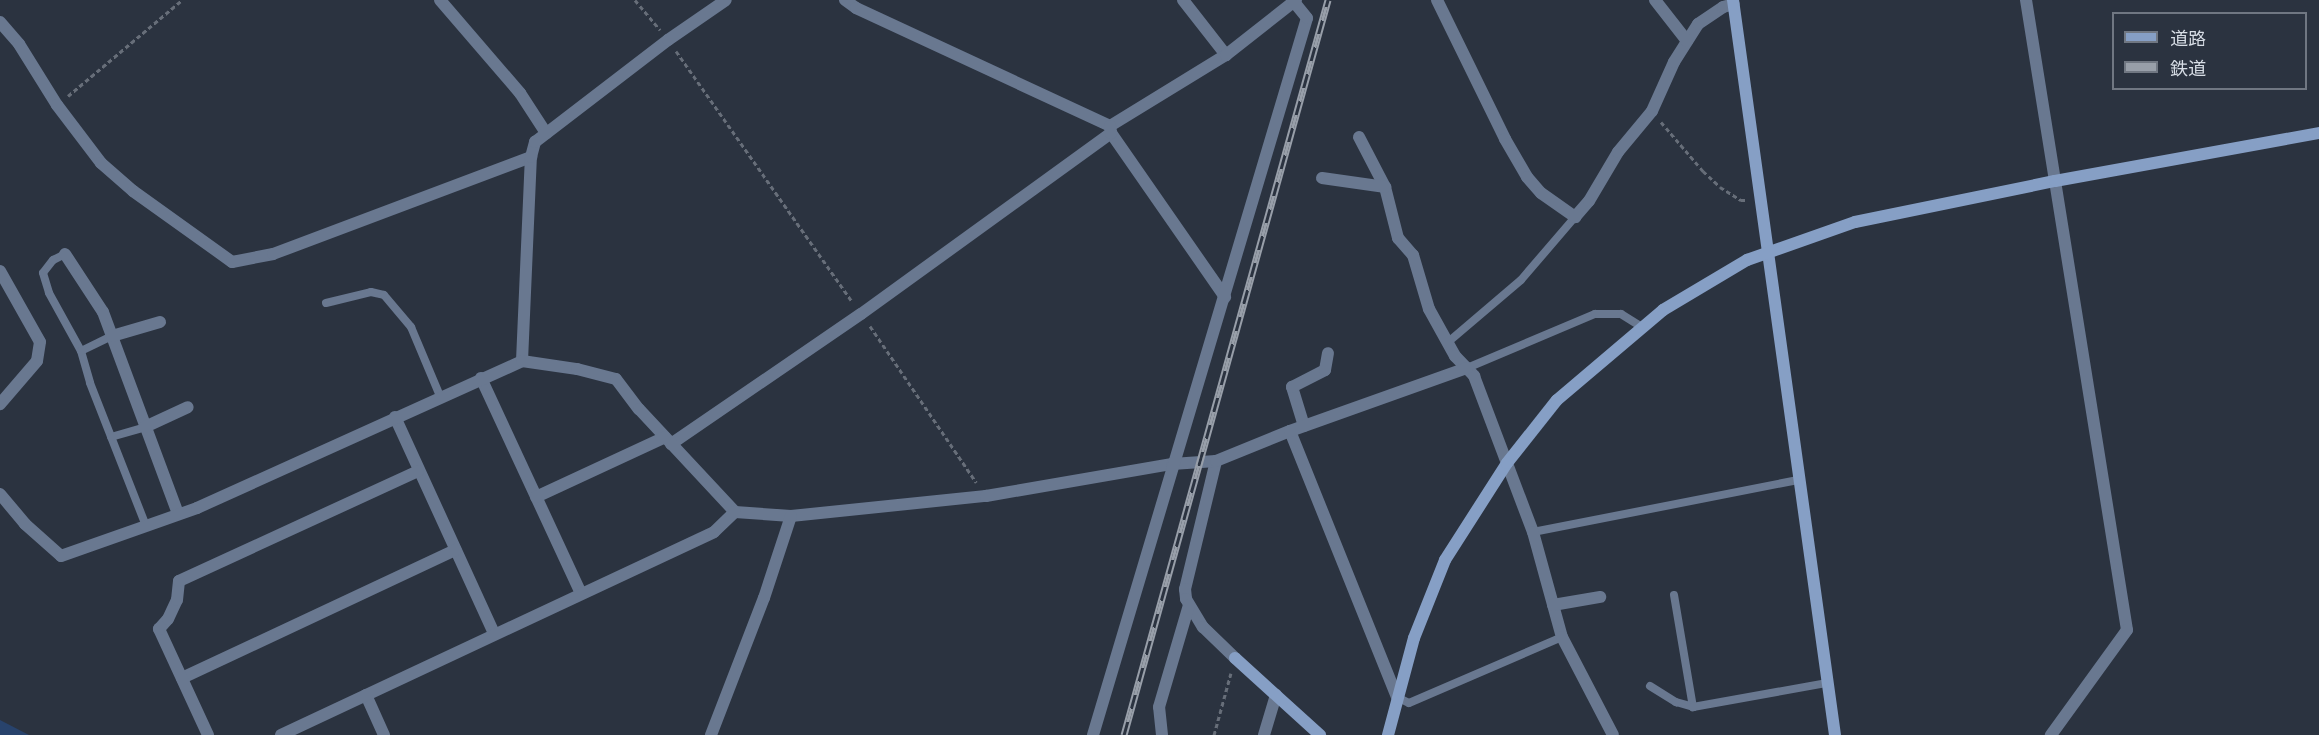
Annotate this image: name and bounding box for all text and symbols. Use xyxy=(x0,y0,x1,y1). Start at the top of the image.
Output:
legend xyxy=(2112,12,2307,90)
text: 道路 xyxy=(2170,28,2206,49)
text: 鉄道 xyxy=(2170,58,2206,79)

